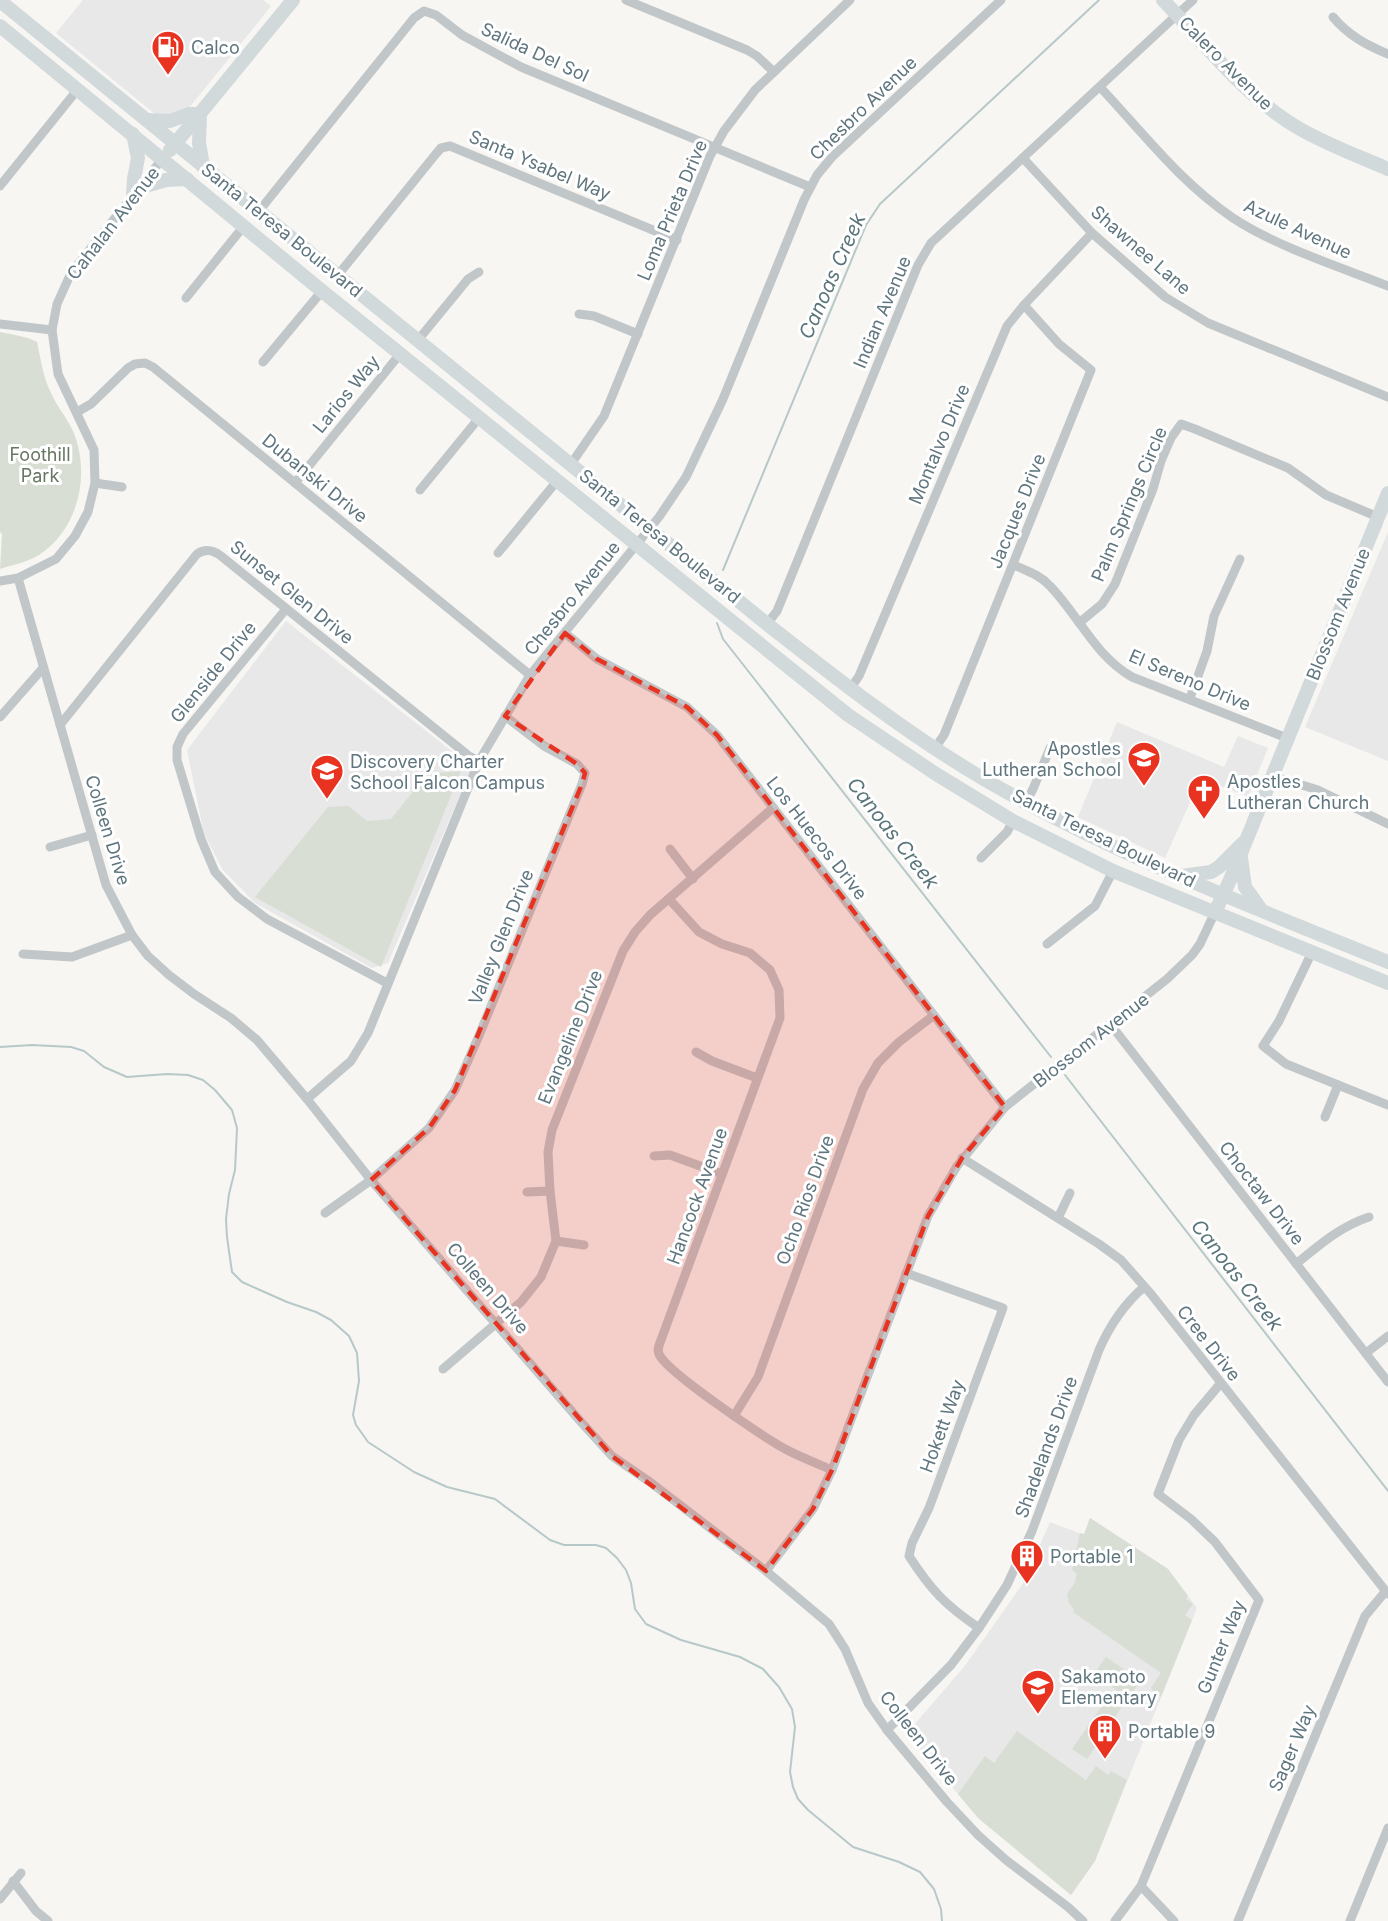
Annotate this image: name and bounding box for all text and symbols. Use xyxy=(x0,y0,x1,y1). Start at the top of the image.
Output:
street label: Calero Avenue xyxy=(1175,12,1277,114)
street label: Salida Del Sol xyxy=(478,18,592,86)
fuel station icon: Calco xyxy=(150,29,186,76)
place label: Calco xyxy=(191,37,240,58)
street label: Chesbro Avenue xyxy=(805,52,921,164)
street label: Santa Ysabel Way xyxy=(466,126,614,204)
street label: Loma Prieta Drive xyxy=(633,136,711,284)
street label: Santa Teresa Boulevard xyxy=(197,159,367,301)
street label: Cahalan Avenue xyxy=(62,162,164,284)
street label: Azule Avenue xyxy=(1241,195,1355,263)
street label: Shawnee Lane xyxy=(1087,201,1195,299)
water label: Canoas Creek xyxy=(794,209,871,343)
street label: Indian Avenue xyxy=(849,253,915,371)
street label: Larios Way xyxy=(308,351,384,437)
street label: Montalvo Drive xyxy=(904,381,974,507)
street label: Palm Springs Circle xyxy=(1087,423,1171,585)
street label: Dubanski Drive xyxy=(258,429,372,527)
park label: Foothill Park xyxy=(9,444,71,486)
street label: Jacques Drive xyxy=(984,450,1050,572)
street label: Santa Teresa Boulevard xyxy=(575,465,745,607)
street label: Sunset Glen Drive xyxy=(226,536,358,648)
street label: Chesbro Avenue xyxy=(520,537,624,659)
street label: Blossom Avenue xyxy=(1302,545,1374,683)
street label: Glenside Drive xyxy=(166,617,260,727)
street label: El Sereno Drive xyxy=(1126,645,1254,715)
place label: Apostles Lutheran School xyxy=(982,738,1121,780)
school or university icon: Apostles Lutheran School xyxy=(1126,740,1162,787)
place label: Discovery Charter School Falcon Campus xyxy=(350,751,545,793)
school or university icon: Discovery Charter School Falcon Campus xyxy=(309,753,345,800)
place label: Apostles Lutheran Church xyxy=(1227,771,1369,813)
street label: Colleen Drive xyxy=(81,772,135,888)
street label: Los Huecos Drive xyxy=(762,772,872,904)
water label: Canoas Creek xyxy=(842,772,945,894)
church icon: Apostles Lutheran Church xyxy=(1186,773,1222,820)
street label: Santa Teresa Boulevard xyxy=(1009,784,1199,892)
street label: Valley Glen Drive xyxy=(464,866,538,1008)
street label: Evangeline Drive xyxy=(534,967,606,1107)
street label: Blossom Avenue xyxy=(1029,988,1153,1092)
street label: Hancock Avenue xyxy=(663,1125,731,1267)
street label: Ocho Rios Drive xyxy=(772,1132,838,1268)
street label: Choctaw Drive xyxy=(1215,1137,1309,1249)
water label: Canoas Creek xyxy=(1186,1214,1289,1336)
street label: Colleen Drive xyxy=(443,1238,533,1338)
street label: Cree Drive xyxy=(1173,1301,1245,1385)
street label: Shadelands Drive xyxy=(1011,1373,1081,1521)
street label: Hokett Way xyxy=(915,1377,969,1475)
building icon: Portable 1 xyxy=(1009,1538,1045,1585)
place label: Portable 1 xyxy=(1050,1546,1134,1567)
street label: Gunter Way xyxy=(1193,1597,1249,1697)
place label: Sakamoto Elementary xyxy=(1061,1666,1157,1708)
school or university icon: Sakamoto Elementary xyxy=(1020,1668,1056,1715)
street label: Colleen Drive xyxy=(876,1687,962,1789)
street label: Sager Way xyxy=(1264,1702,1320,1794)
building icon: Portable 9 xyxy=(1087,1713,1123,1760)
place label: Portable 9 xyxy=(1128,1721,1215,1742)

